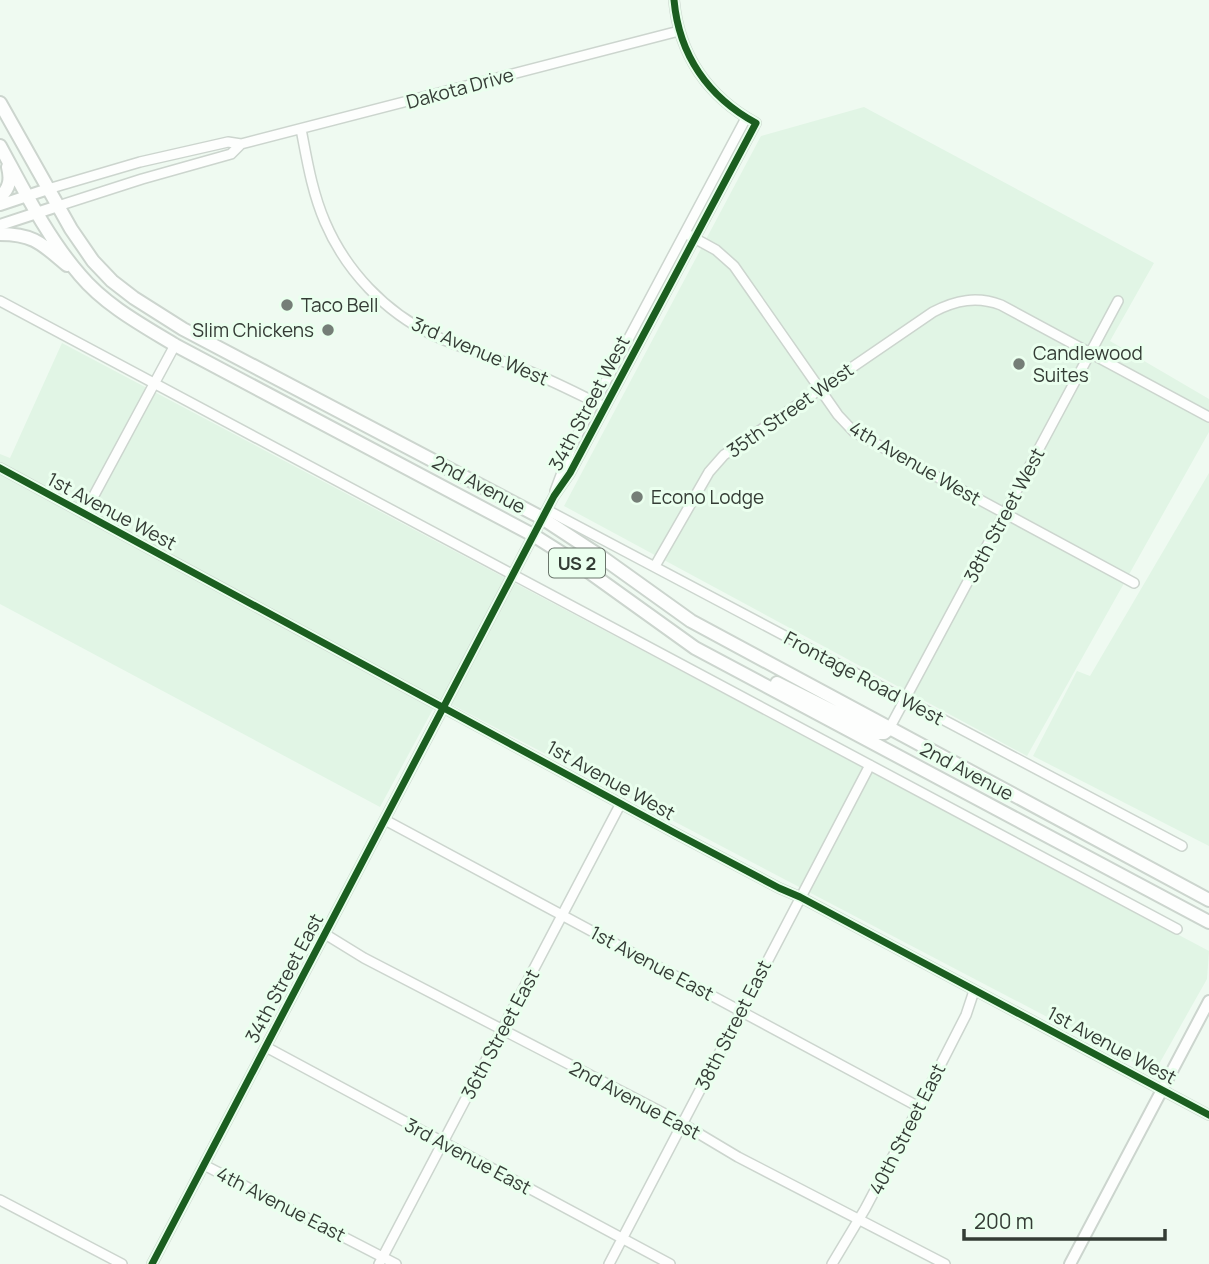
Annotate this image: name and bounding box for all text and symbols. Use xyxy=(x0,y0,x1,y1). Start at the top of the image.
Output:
street label: Dakota Drive xyxy=(403,61,517,115)
place label: Taco Bell xyxy=(301,292,378,318)
marker: Taco Bell xyxy=(279,297,295,313)
street label: 3rd Avenue West xyxy=(408,310,552,392)
place label: Slim Chickens xyxy=(192,317,314,343)
marker: Slim Chickens xyxy=(320,322,336,338)
street label: 34th Street West xyxy=(542,331,636,475)
place label: Candlewood Suites xyxy=(1033,340,1143,388)
marker: Candlewood Suites xyxy=(1011,356,1027,372)
street label: 35th Street West xyxy=(721,357,859,463)
street label: 4th Avenue West xyxy=(844,415,986,511)
street label: 38th Street West xyxy=(958,443,1050,587)
street label: 2nd Avenue xyxy=(428,449,530,519)
street label: 1st Avenue West xyxy=(43,466,181,556)
place label: Econo Lodge xyxy=(651,484,764,510)
marker: Econo Lodge xyxy=(629,489,645,505)
road number: US 2 xyxy=(549,548,605,578)
street label: Frontage Road West xyxy=(780,625,948,731)
street label: 1st Avenue West xyxy=(542,734,680,826)
street label: 2nd Avenue xyxy=(916,736,1018,806)
street label: 34th Street East xyxy=(239,909,329,1047)
street label: 1st Avenue East xyxy=(586,919,718,1007)
street label: 38th Street East xyxy=(689,955,777,1095)
street label: 36th Street East xyxy=(455,965,545,1103)
street label: 1st Avenue West xyxy=(1043,1000,1181,1090)
street label: 2nd Avenue East xyxy=(565,1054,705,1146)
street label: 40th Street East xyxy=(863,1059,951,1199)
street label: 3rd Avenue East xyxy=(400,1112,536,1200)
street label: 4th Avenue East xyxy=(212,1160,350,1248)
scale bar xyxy=(964,1198,1165,1242)
text: 200 m xyxy=(974,1207,1034,1235)

